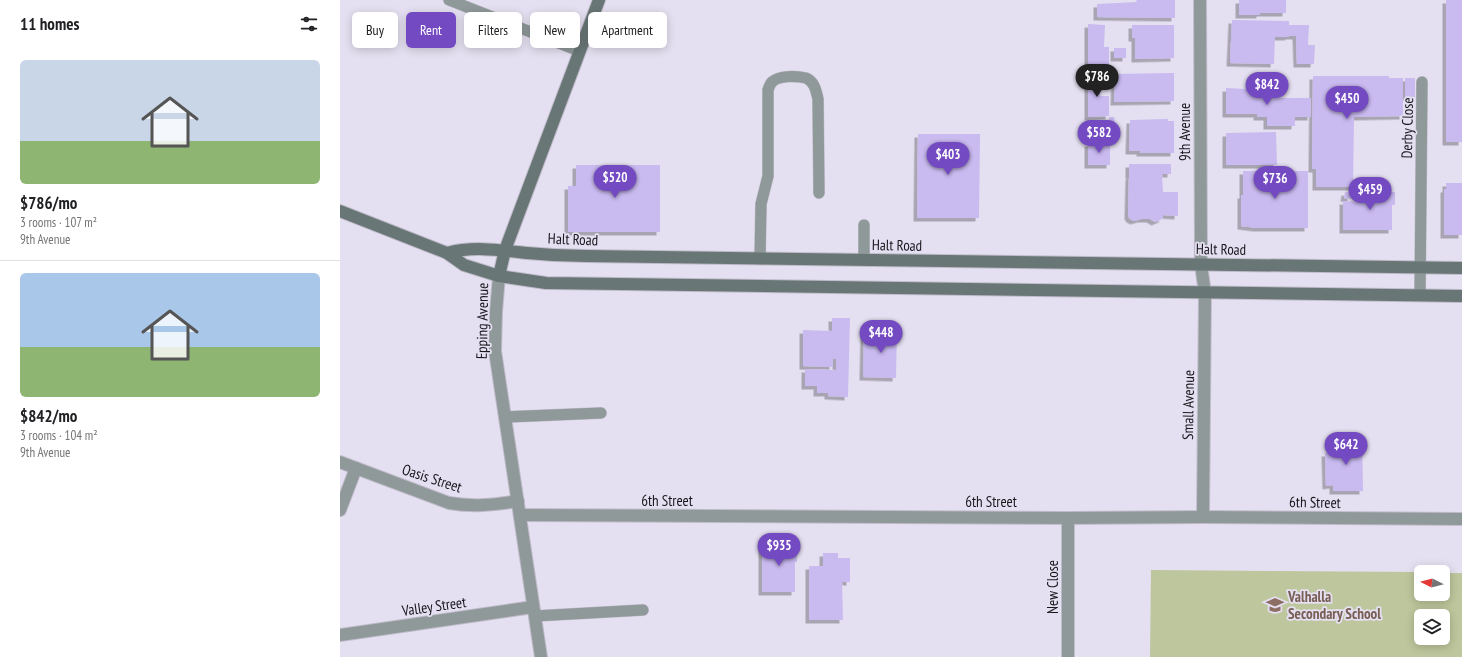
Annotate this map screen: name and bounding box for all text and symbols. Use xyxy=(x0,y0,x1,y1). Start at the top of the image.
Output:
chip: Buy xyxy=(352,12,398,48)
chip: Rent xyxy=(406,12,456,48)
chip: Filters xyxy=(464,12,522,48)
chip: New xyxy=(530,12,580,48)
chip: Apartment xyxy=(588,12,667,48)
text: 11 homes xyxy=(20,13,79,35)
icon: filters xyxy=(298,13,320,35)
pin: $786 xyxy=(1073,64,1121,98)
text: $786 xyxy=(1085,68,1109,85)
pin: $842 xyxy=(1243,72,1291,106)
text: $842 xyxy=(1255,76,1279,93)
icon: home xyxy=(134,86,206,158)
pin: $450 xyxy=(1323,86,1371,120)
text: $450 xyxy=(1335,90,1359,107)
street label: Derby Close xyxy=(1397,97,1417,159)
street label: 9th Avenue xyxy=(1175,103,1194,161)
pin: $582 xyxy=(1075,120,1123,154)
text: $582 xyxy=(1087,124,1111,141)
pin: $403 xyxy=(924,142,972,176)
text: $403 xyxy=(936,146,960,163)
pin: $520 xyxy=(591,165,639,199)
pin: $736 xyxy=(1251,166,1299,200)
text: $520 xyxy=(603,169,627,186)
text: $736 xyxy=(1263,170,1287,187)
pin: $459 xyxy=(1346,177,1394,211)
text: $459 xyxy=(1358,181,1382,198)
text: $786/mo xyxy=(20,192,77,214)
text: 3 rooms · 107 m² xyxy=(20,214,97,231)
street label: Halt Road xyxy=(547,229,599,249)
text: 9th Avenue xyxy=(20,231,70,248)
street label: Halt Road xyxy=(872,235,922,255)
street label: Halt Road xyxy=(1196,239,1246,259)
street label: Epping Avenue xyxy=(472,283,492,359)
icon: home xyxy=(134,299,206,371)
pin: $448 xyxy=(857,320,905,354)
text: $448 xyxy=(869,324,893,341)
street label: Small Avenue xyxy=(1178,370,1198,440)
text: $842/mo xyxy=(20,405,77,427)
text: 3 rooms · 104 m² xyxy=(20,427,98,444)
pin: $642 xyxy=(1322,432,1370,466)
text: $642 xyxy=(1334,436,1358,453)
text: 9th Avenue xyxy=(20,444,70,461)
street label: Oasis Street xyxy=(400,459,464,497)
street label: 6th Street xyxy=(641,491,693,510)
street label: 6th Street xyxy=(965,492,1017,511)
street label: 6th Street xyxy=(1289,492,1341,512)
pin: $935 xyxy=(755,533,803,567)
text: $935 xyxy=(767,537,791,554)
street label: New Close xyxy=(1043,560,1062,614)
north arrow xyxy=(1414,565,1450,601)
map controls xyxy=(1414,565,1450,645)
place label: Valhalla Secondary School xyxy=(1287,587,1381,623)
street label: Valley Street xyxy=(400,592,467,620)
school or university icon: Valhalla Secondary School xyxy=(1265,595,1285,615)
button: layers xyxy=(1414,609,1450,645)

